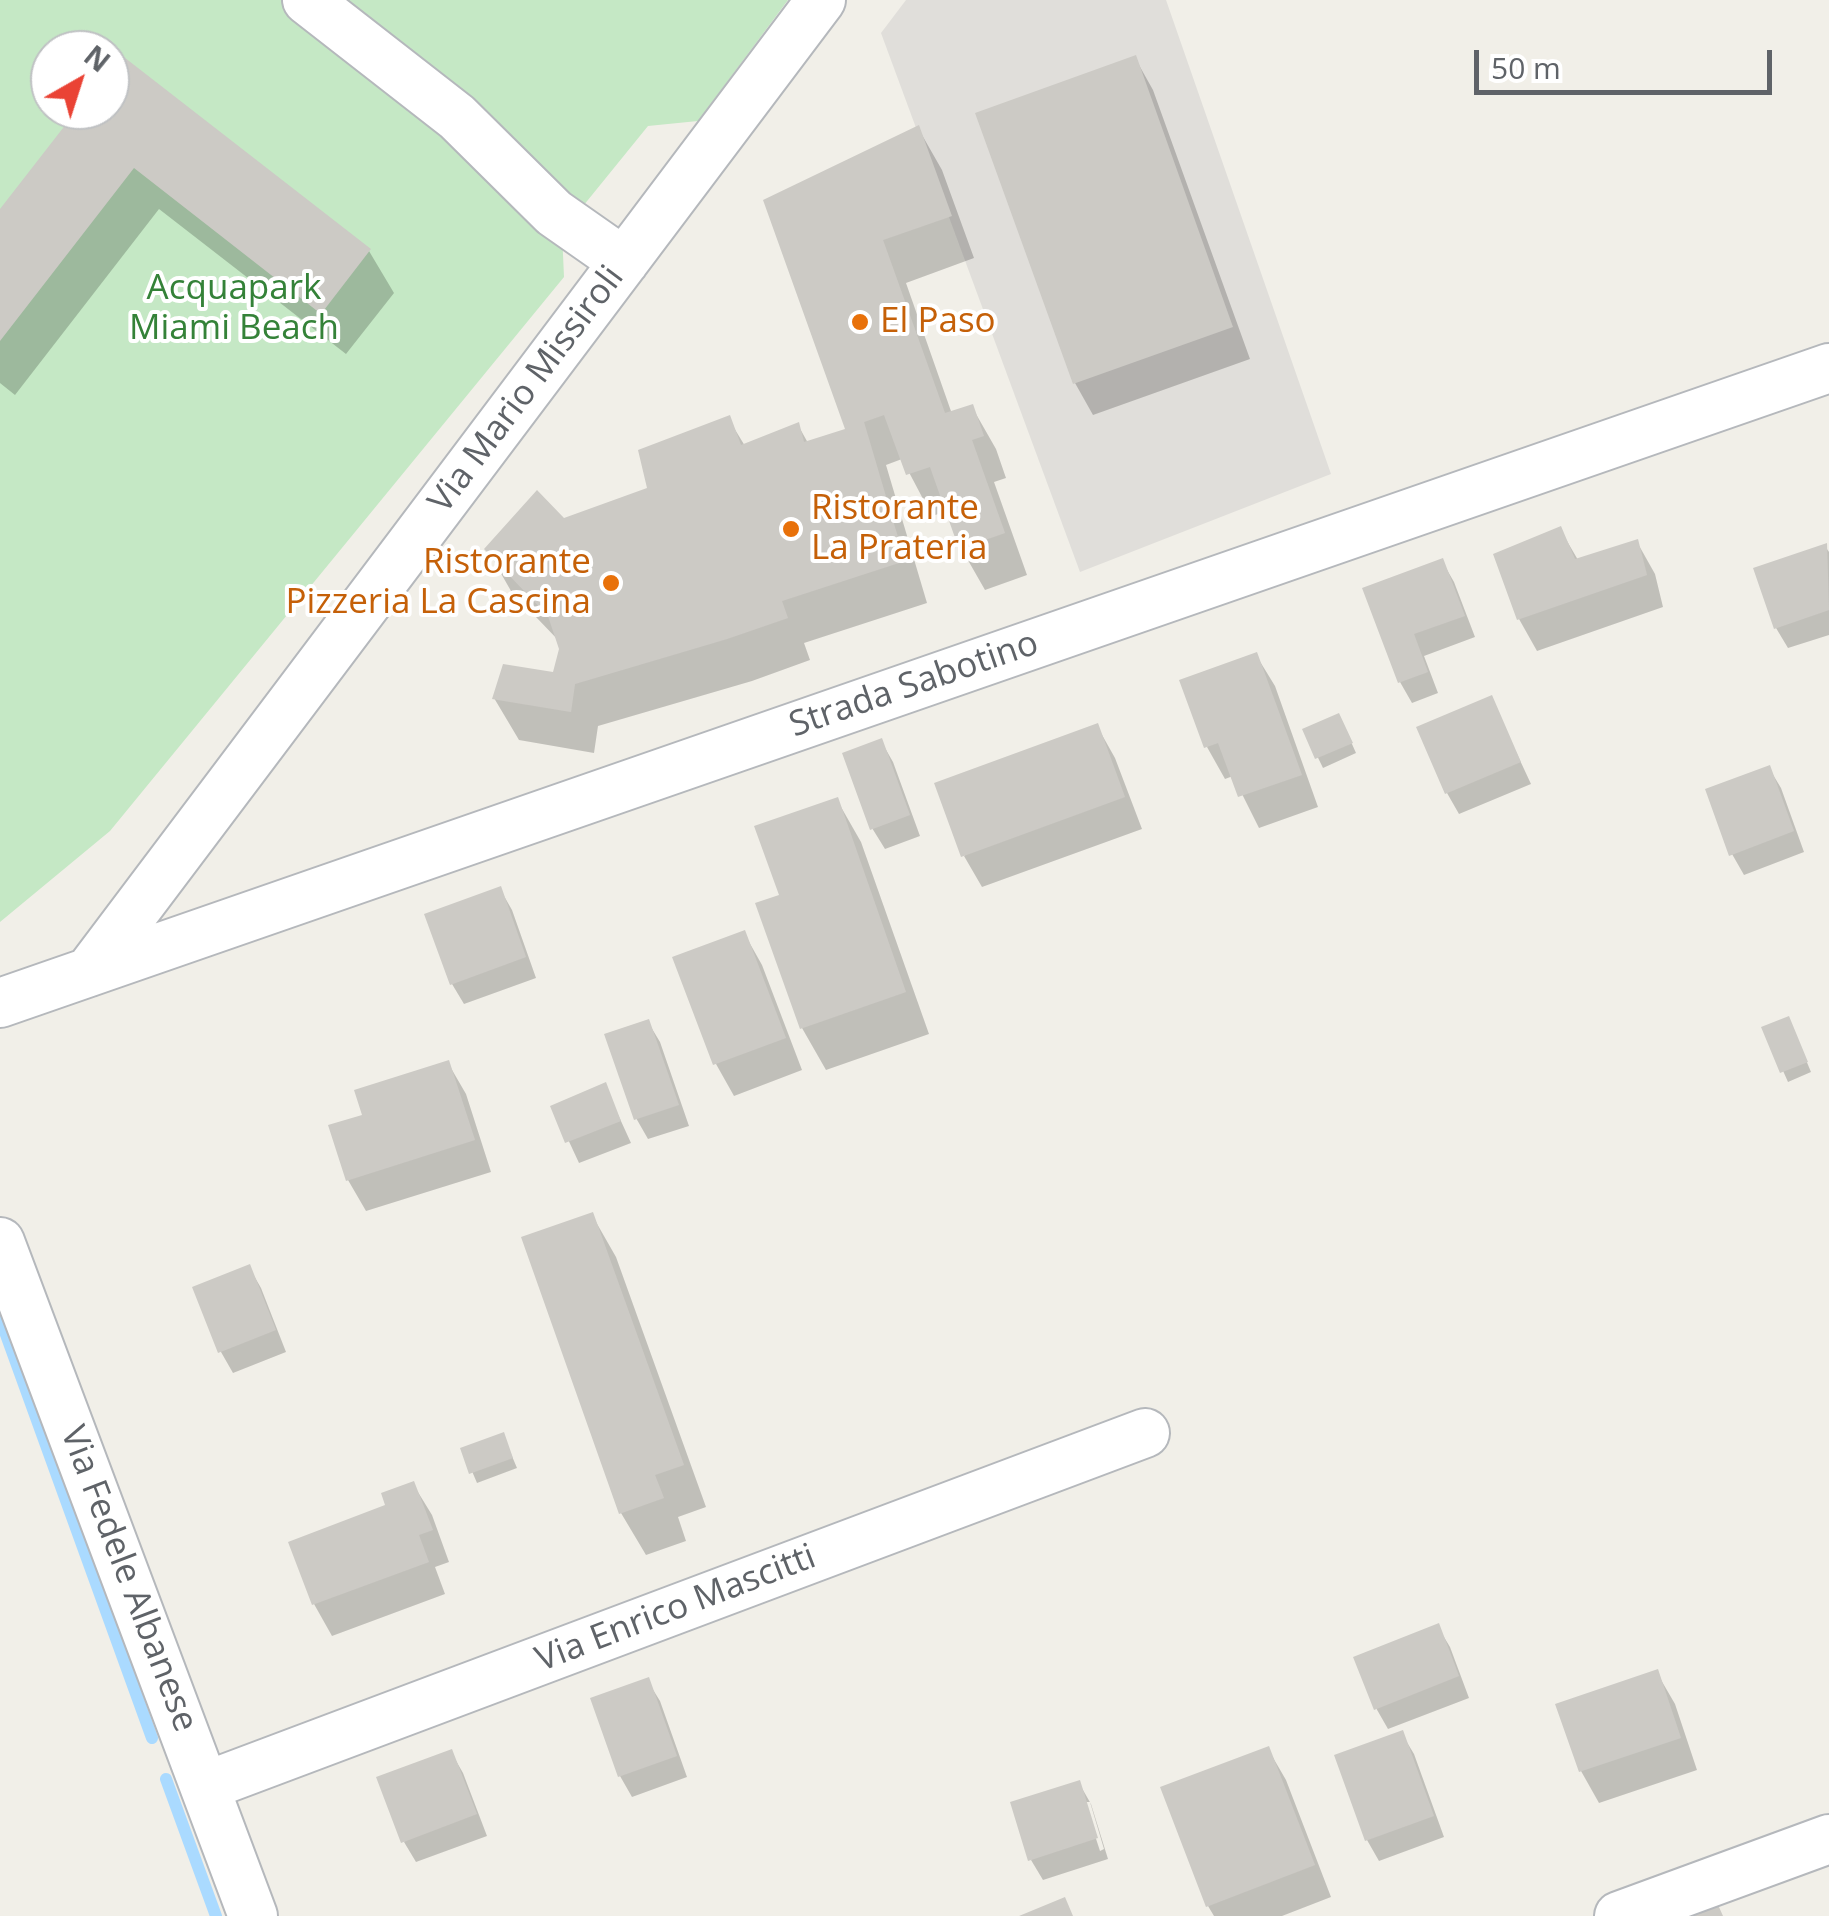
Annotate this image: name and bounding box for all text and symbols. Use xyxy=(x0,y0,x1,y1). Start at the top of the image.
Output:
north arrow xyxy=(30,30,130,130)
scale bar xyxy=(1479,30,1776,92)
text: N xyxy=(77,36,118,80)
text: 50 m xyxy=(1491,47,1561,88)
street label: Via Mario Missiroli xyxy=(421,258,633,522)
park label: Acquapark Miami Beach xyxy=(129,268,339,350)
place label: El Paso xyxy=(880,301,996,343)
marker: El Paso xyxy=(849,311,871,333)
place label: Ristorante La Prateria xyxy=(811,488,987,570)
marker: Ristorante La Prateria xyxy=(780,518,802,540)
place label: Ristorante Pizzeria La Cascina xyxy=(285,542,591,624)
marker: Ristorante Pizzeria La Cascina xyxy=(600,572,622,594)
street label: Strada Sabotino xyxy=(784,623,1044,747)
street label: Via Fedele Albanese xyxy=(50,1420,206,1738)
street label: Via Enrico Mascitti xyxy=(530,1536,822,1682)

